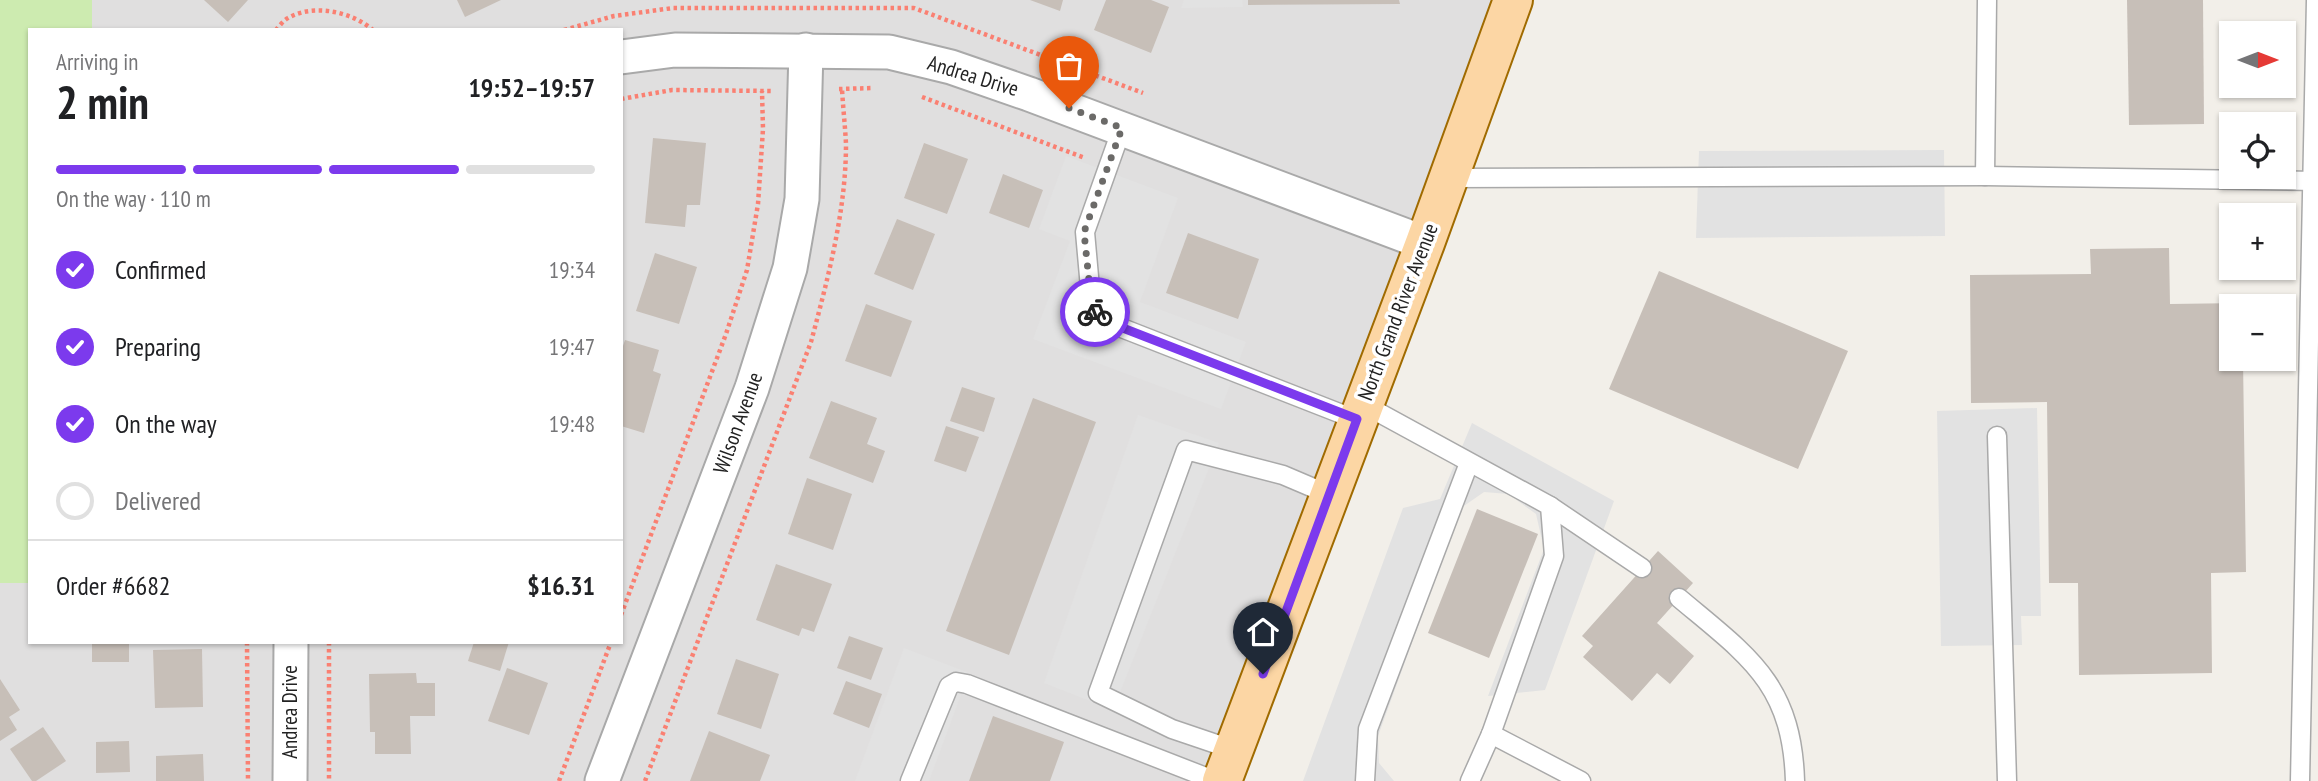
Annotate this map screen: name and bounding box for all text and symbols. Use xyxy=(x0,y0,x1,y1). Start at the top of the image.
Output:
north arrow xyxy=(2219,21,2296,98)
map controls xyxy=(2219,21,2296,371)
pin xyxy=(1039,36,1099,108)
text: Arriving in xyxy=(56,47,138,76)
icon: bag xyxy=(1050,47,1088,85)
street label: Andrea Drive xyxy=(924,49,1022,102)
text: 19:52–19:57 xyxy=(468,71,595,104)
text: 2 min xyxy=(56,72,149,132)
button: locate xyxy=(2219,112,2296,189)
text: On the way · 110 m xyxy=(56,184,211,213)
button: + xyxy=(2219,203,2296,280)
street label: North Grand River Avenue xyxy=(1351,219,1444,404)
icon: check xyxy=(56,251,94,289)
text: Confirmed xyxy=(115,253,206,286)
text: 19:34 xyxy=(549,255,595,284)
courier xyxy=(1060,277,1130,347)
icon: bike xyxy=(1076,293,1114,331)
button: − xyxy=(2219,294,2296,371)
icon: check xyxy=(56,328,94,366)
text: Preparing xyxy=(115,330,201,363)
text: 19:47 xyxy=(549,332,595,361)
street label: Wilson Avenue xyxy=(707,368,768,477)
icon: check xyxy=(56,405,94,443)
text: On the way xyxy=(115,407,217,440)
text: 19:48 xyxy=(549,409,595,438)
text: Delivered xyxy=(115,484,201,517)
text: Order #6682 xyxy=(56,569,171,602)
text: $16.31 xyxy=(527,569,595,602)
pin xyxy=(1233,602,1293,674)
icon: home xyxy=(1244,613,1282,651)
street label: Andrea Drive xyxy=(276,665,303,759)

